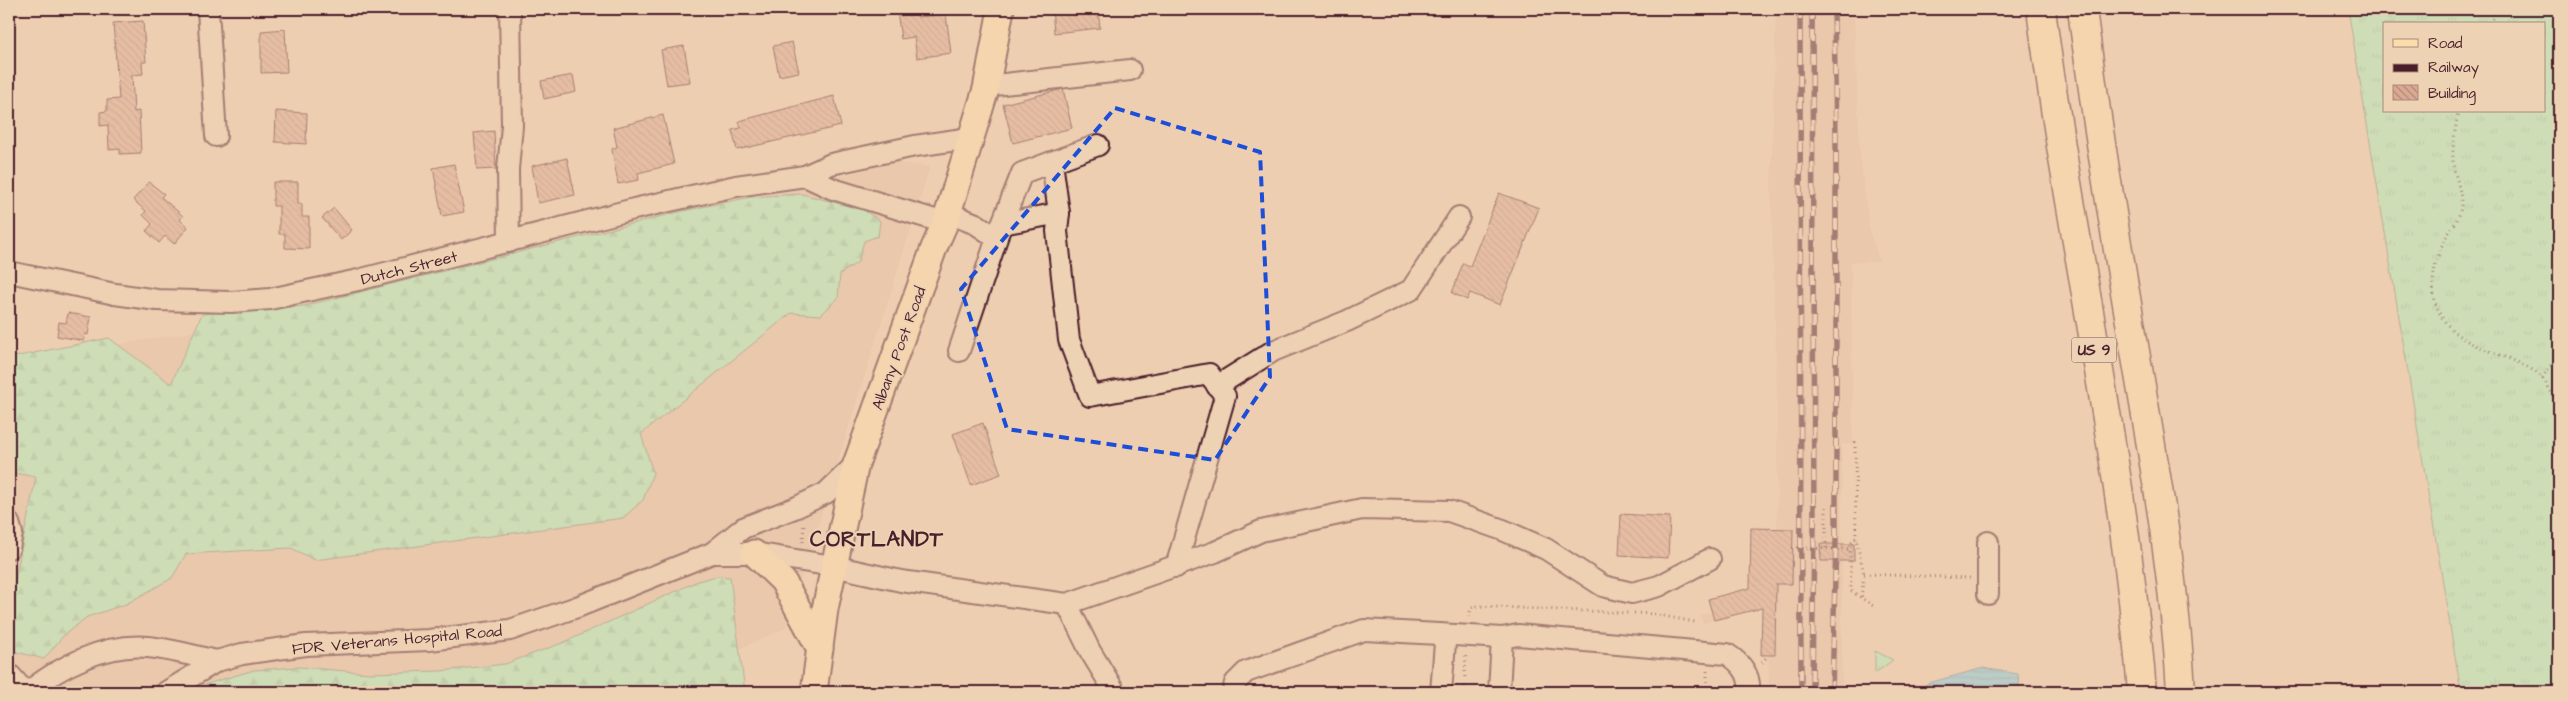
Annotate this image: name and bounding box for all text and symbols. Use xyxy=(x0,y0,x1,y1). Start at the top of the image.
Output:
legend xyxy=(2383,22,2546,112)
text: Road xyxy=(2428,33,2463,54)
text: Railway xyxy=(2428,57,2479,79)
text: Building xyxy=(2428,83,2476,105)
street label: Dutch Street xyxy=(359,245,460,291)
street label: Albany Post Road xyxy=(866,284,932,413)
road number: US 9 xyxy=(2072,338,2116,362)
district label: CORTLANDT xyxy=(810,525,944,554)
street label: FDR Veterans Hospital Road xyxy=(291,620,503,660)

